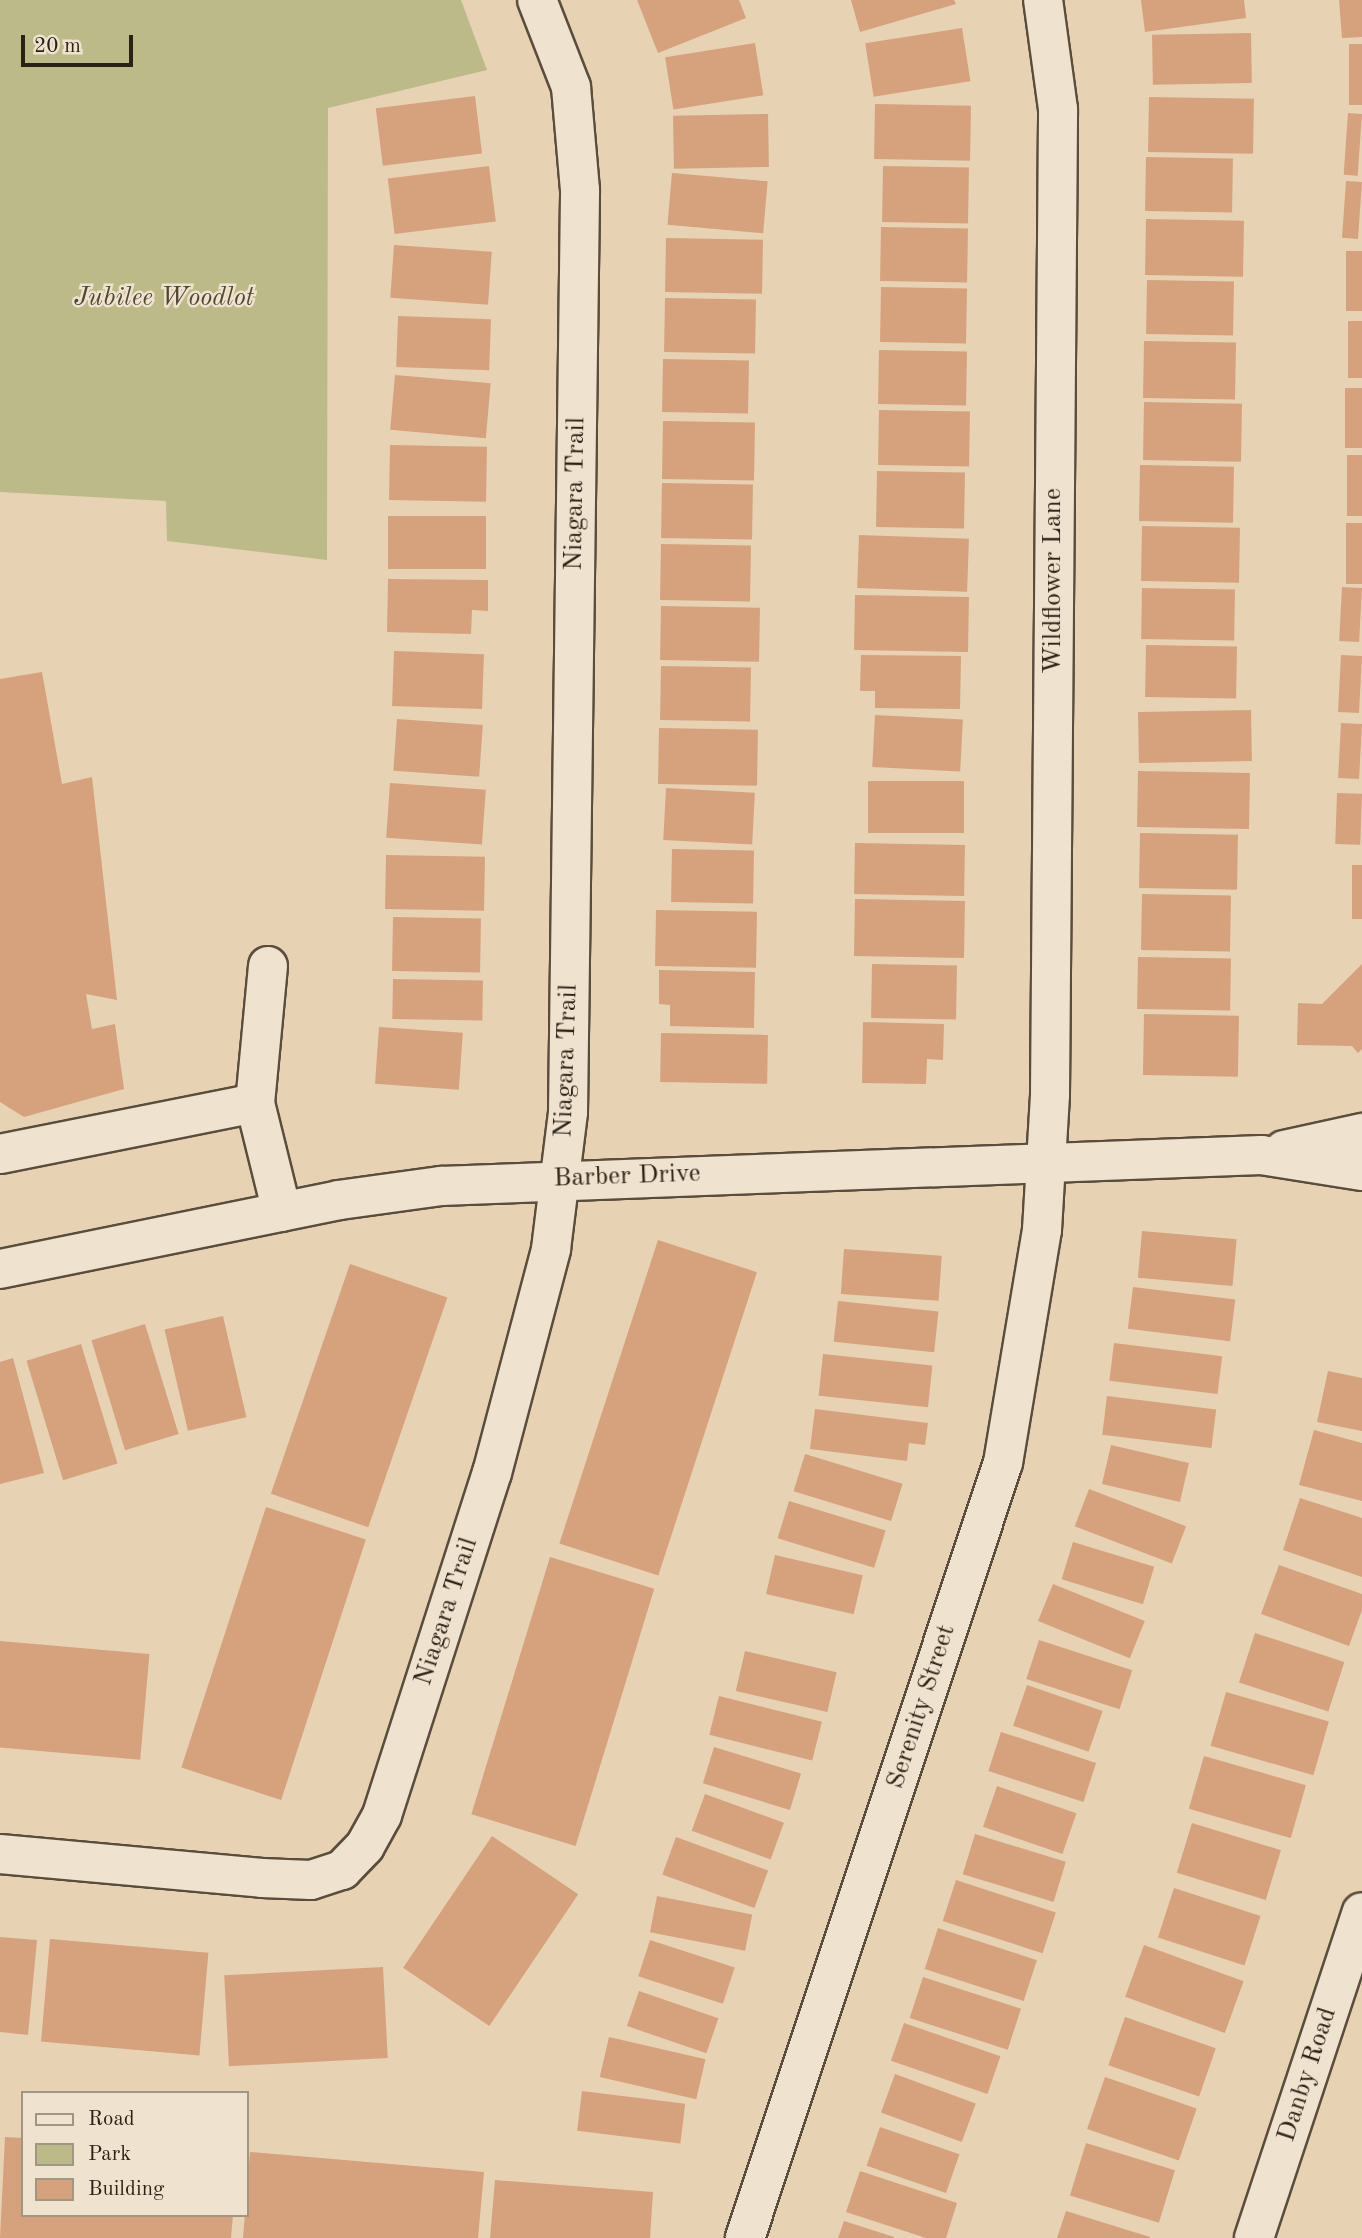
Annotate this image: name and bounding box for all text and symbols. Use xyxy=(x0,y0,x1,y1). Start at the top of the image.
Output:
scale bar xyxy=(24,21,136,65)
text: 20 m xyxy=(34,36,81,57)
park label: Jubilee Woodlot xyxy=(74,283,254,315)
street label: Niagara Trail xyxy=(559,417,593,571)
street label: Wildflower Lane xyxy=(1038,488,1070,674)
street label: Niagara Trail xyxy=(549,984,585,1138)
street label: Barber Drive xyxy=(553,1159,701,1195)
street label: Niagara Trail xyxy=(408,1534,486,1690)
street label: Serenity Street xyxy=(881,1621,963,1793)
street label: Danby Road xyxy=(1272,2004,1344,2146)
legend xyxy=(21,2091,248,2217)
text: Road xyxy=(88,2109,135,2130)
text: Park xyxy=(88,2144,131,2165)
text: Building xyxy=(88,2179,164,2200)

